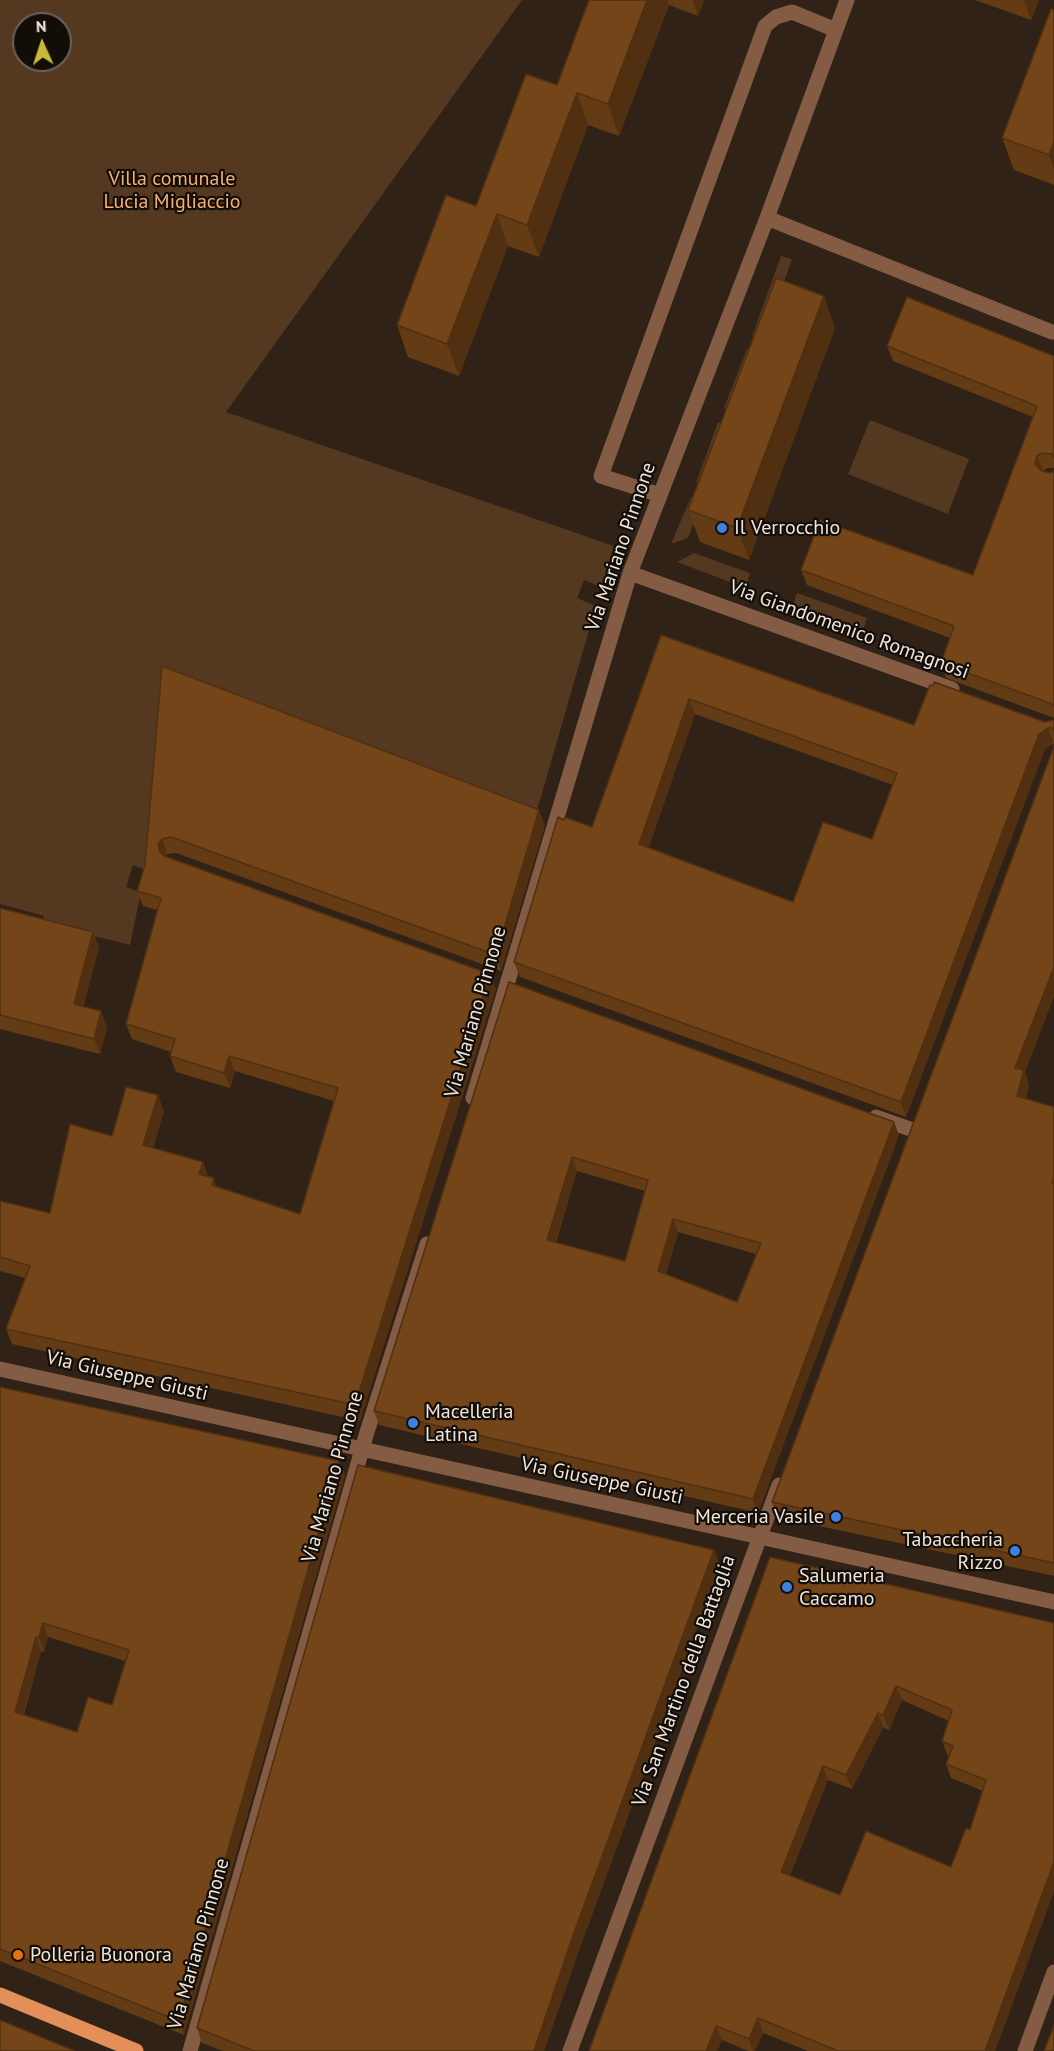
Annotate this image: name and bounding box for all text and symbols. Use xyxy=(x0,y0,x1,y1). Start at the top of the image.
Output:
north arrow xyxy=(12,12,72,72)
text: N xyxy=(35,16,47,36)
park label: Villa comunale Lucia Migliaccio xyxy=(103,167,241,214)
street label: Via Mariano Pinnone xyxy=(581,459,661,635)
place label: Il Verrocchio xyxy=(734,516,840,540)
marker: Il Verrocchio xyxy=(715,521,729,535)
street label: Via Giandomenico Romagnosi xyxy=(726,575,972,685)
street label: Via Mariano Pinnone xyxy=(440,924,512,1100)
street label: Via Giuseppe Giusti xyxy=(44,1346,210,1406)
street label: Via Mariano Pinnone xyxy=(297,1389,369,1565)
place label: Macelleria Latina xyxy=(425,1400,513,1447)
marker: Macelleria Latina xyxy=(406,1416,420,1430)
street label: Via Giuseppe Giusti xyxy=(519,1452,685,1510)
place label: Merceria Vasile xyxy=(695,1505,824,1529)
marker: Merceria Vasile xyxy=(829,1510,843,1524)
place label: Tabaccheria Rizzo xyxy=(903,1528,1003,1575)
marker: Tabaccheria Rizzo xyxy=(1008,1544,1022,1558)
street label: Via San Martino della Battaglia xyxy=(627,1552,741,1810)
place label: Salumeria Caccamo xyxy=(799,1564,885,1611)
marker: Salumeria Caccamo xyxy=(780,1580,794,1594)
street label: Via Mariano Pinnone xyxy=(163,1856,235,2032)
place label: Polleria Buonora xyxy=(30,1943,172,1967)
marker: Polleria Buonora xyxy=(11,1948,25,1962)

